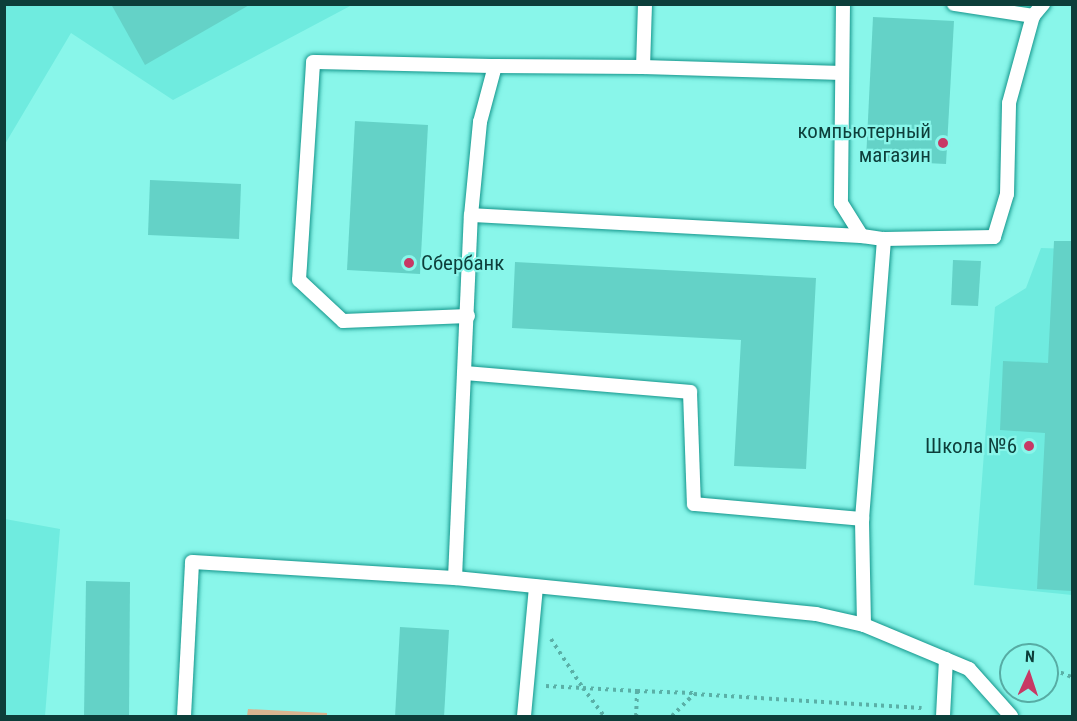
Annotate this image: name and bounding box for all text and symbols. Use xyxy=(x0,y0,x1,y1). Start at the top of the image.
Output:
place label: компьютерный магазин xyxy=(797,118,931,168)
marker: компьютерный магазин xyxy=(936,136,950,150)
place label: Сбербанк xyxy=(421,250,504,276)
marker: Сбербанк xyxy=(402,256,416,270)
place label: Школа №6 xyxy=(925,433,1017,459)
marker: Школа №6 xyxy=(1022,439,1036,453)
north arrow xyxy=(999,643,1059,703)
text: N xyxy=(1024,647,1035,666)

